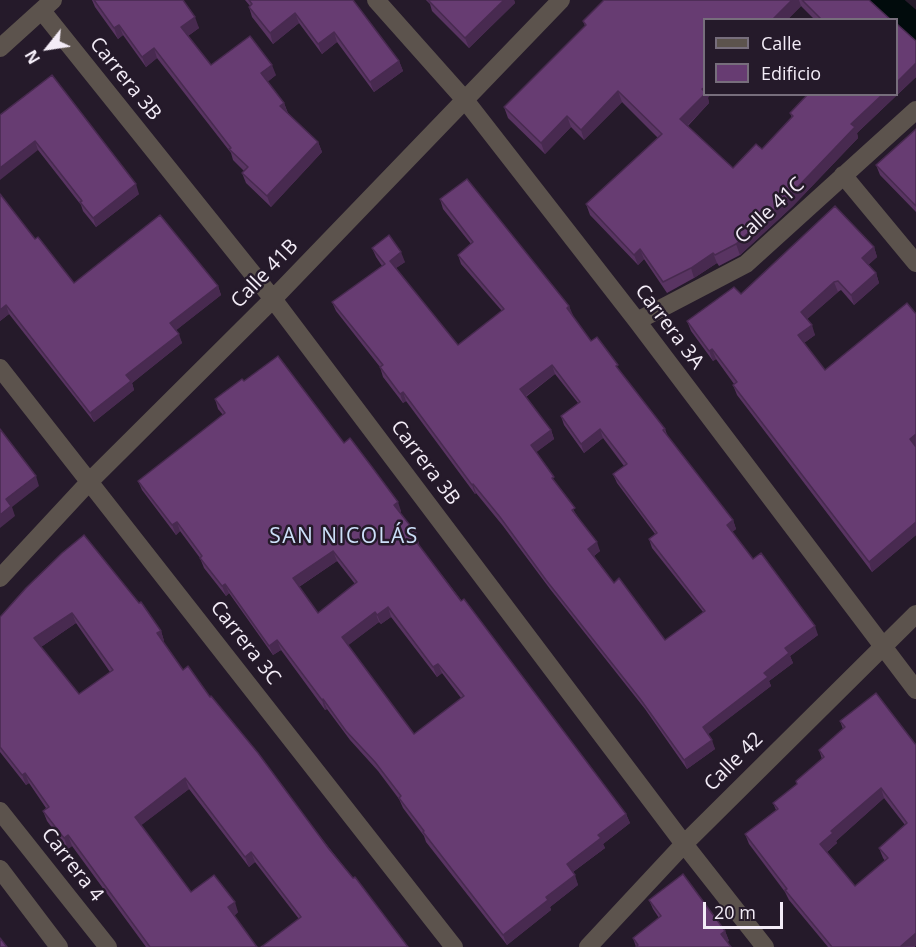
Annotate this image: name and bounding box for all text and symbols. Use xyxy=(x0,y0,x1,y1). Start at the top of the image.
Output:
north arrow xyxy=(18,18,78,78)
legend xyxy=(703,18,898,96)
text: Calle xyxy=(761,31,802,55)
street label: Carrera 3B xyxy=(84,33,166,125)
text: N xyxy=(20,46,45,68)
text: Edificio xyxy=(761,61,821,85)
street label: Calle 41C xyxy=(730,173,810,249)
street label: Calle 41B xyxy=(226,235,304,313)
street label: Carrera 3A xyxy=(629,280,709,374)
street label: Carrera 3B xyxy=(385,416,465,510)
district label: SAN NICOLÁS xyxy=(269,524,419,550)
street label: Carrera 3C xyxy=(205,596,285,690)
street label: Calle 42 xyxy=(700,728,768,796)
street label: Carrera 4 xyxy=(36,823,108,907)
scale bar xyxy=(706,890,786,928)
text: 20 m xyxy=(714,900,756,924)

